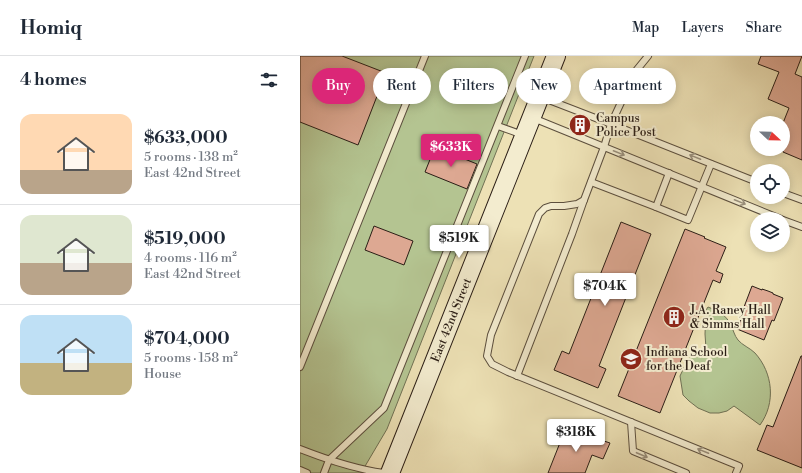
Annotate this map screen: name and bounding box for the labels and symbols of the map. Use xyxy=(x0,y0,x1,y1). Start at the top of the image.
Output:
place label: Campus Police Post xyxy=(596,111,657,140)
building icon: Campus Police Post xyxy=(567,112,593,138)
north arrow xyxy=(750,116,790,156)
pin: $633K xyxy=(423,134,479,168)
one-way arrow xyxy=(613,150,625,157)
one-way arrow xyxy=(689,153,701,161)
one-way arrow xyxy=(733,199,745,206)
pin: $519K xyxy=(431,225,487,259)
pin: $704K xyxy=(577,273,633,307)
street label: East 42nd Street xyxy=(428,275,475,364)
place label: J.A. Raney Hall & Simms Hall xyxy=(689,303,771,332)
building icon: J.A. Raney Hall & Simms Hall xyxy=(661,304,687,330)
place label: Indiana School for the Deaf xyxy=(646,345,728,374)
school or university icon: Indiana School for the Deaf xyxy=(618,346,644,372)
pin: $318K xyxy=(548,419,604,453)
one-way arrow xyxy=(697,447,709,454)
one-way arrow xyxy=(636,451,648,459)

